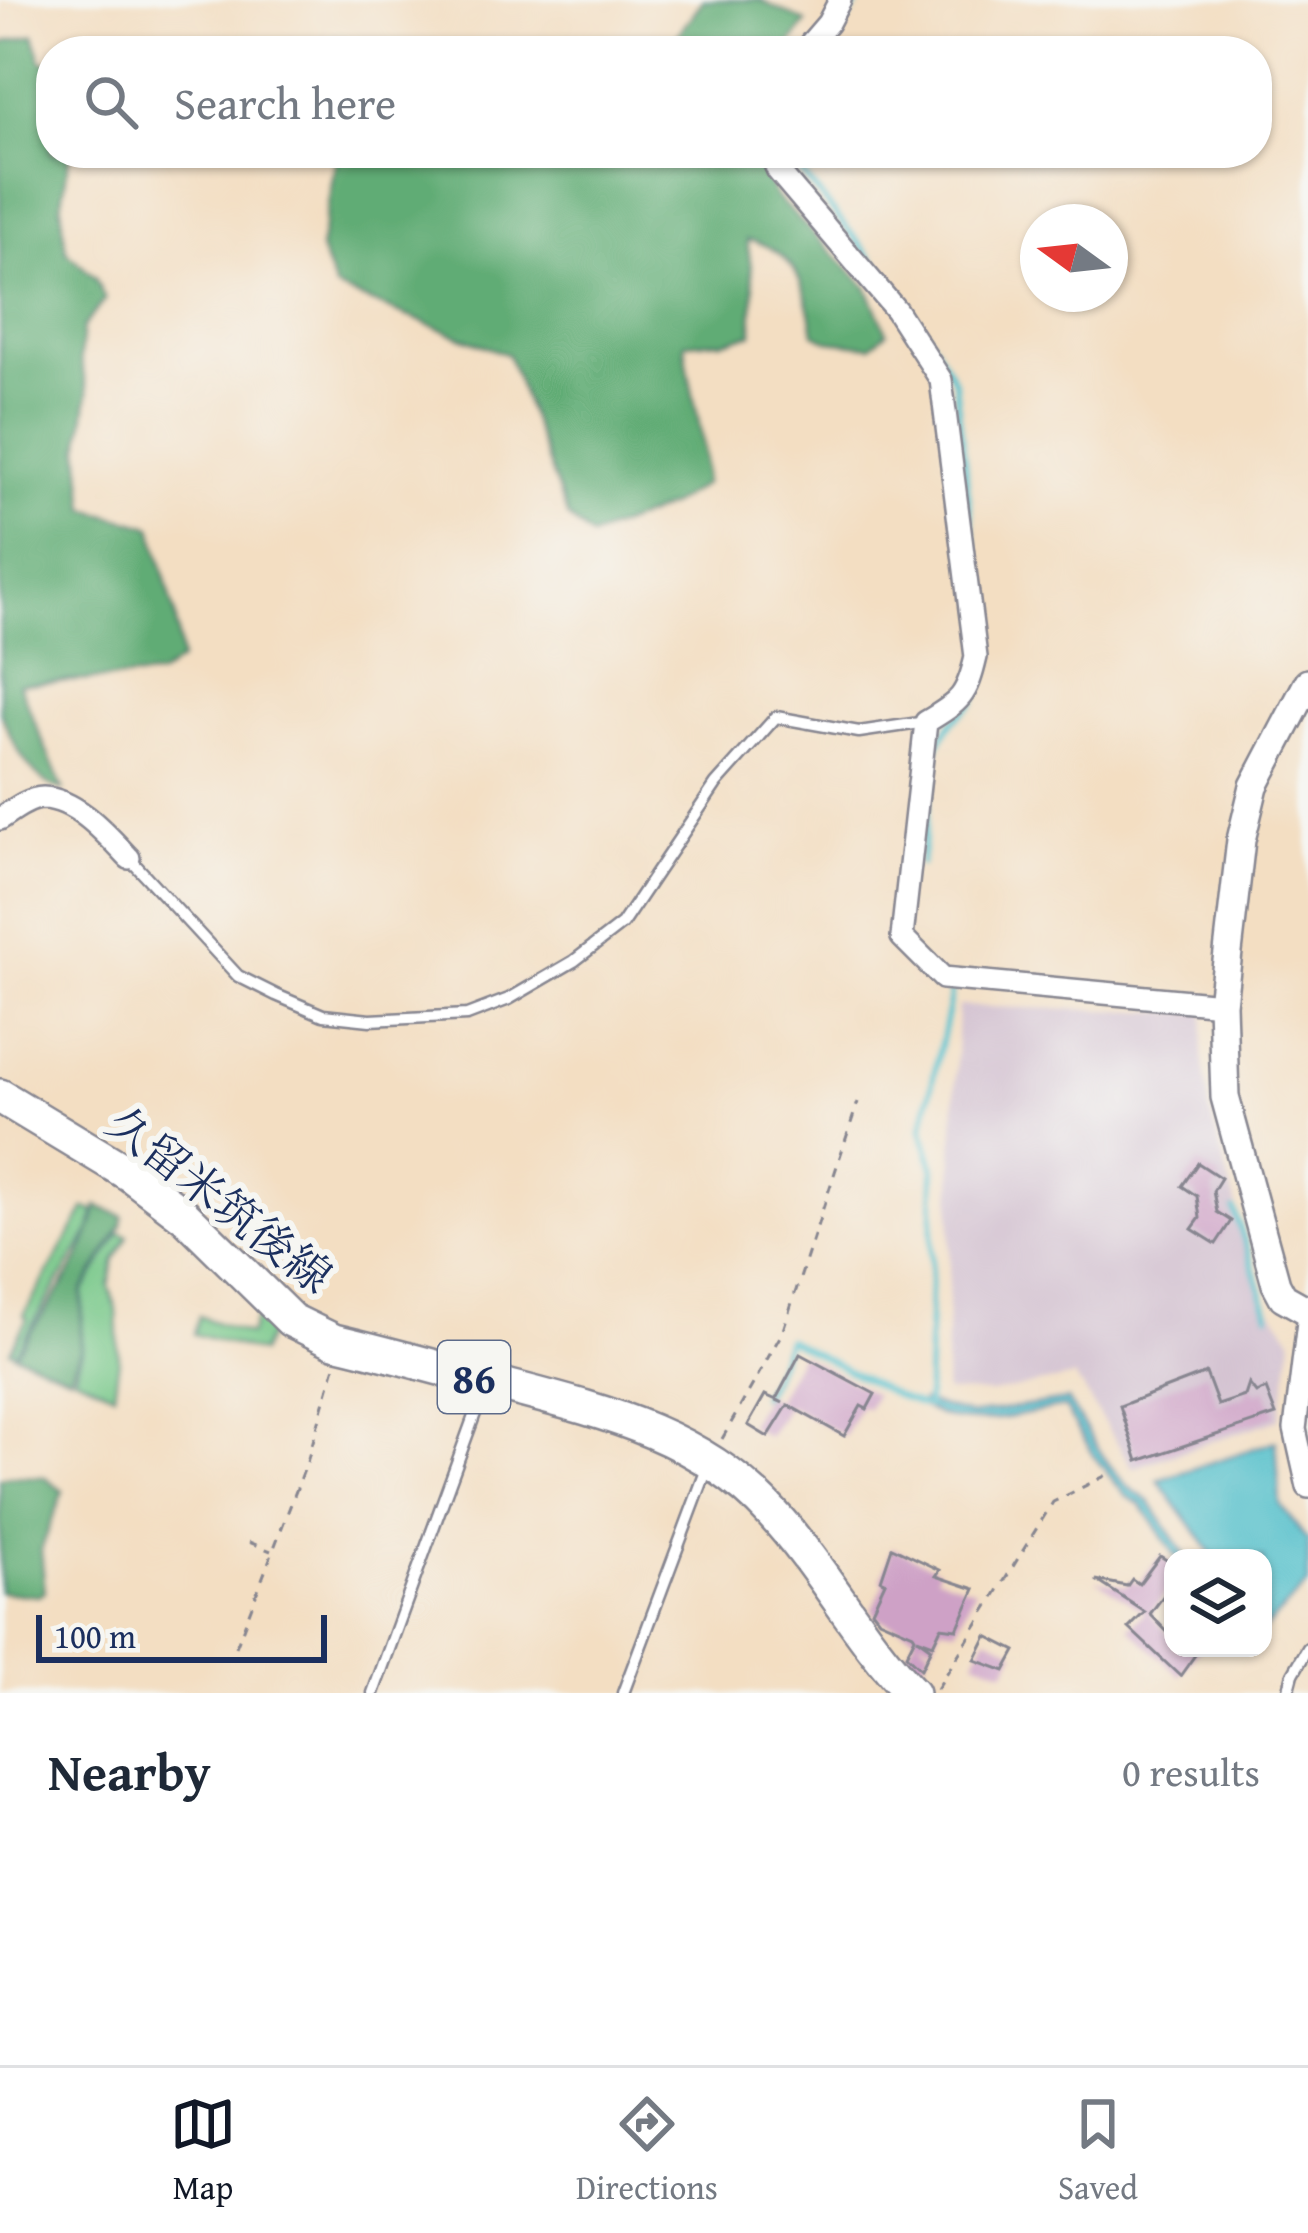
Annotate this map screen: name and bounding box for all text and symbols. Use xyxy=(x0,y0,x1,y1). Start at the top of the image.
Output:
search box xyxy=(36,36,1272,168)
icon: search xyxy=(78,69,144,135)
text: Search here xyxy=(174,70,396,135)
north arrow xyxy=(1020,204,1128,312)
street label: 久留米筑後線 xyxy=(94,1090,346,1308)
road number: 86 xyxy=(438,1341,510,1413)
map controls xyxy=(1164,1549,1272,1657)
button: layers xyxy=(1164,1549,1272,1657)
scale bar xyxy=(36,1609,327,1662)
text: 100 m xyxy=(54,1612,136,1660)
text: Nearby xyxy=(48,1734,211,1809)
text: 0 results xyxy=(1122,1743,1260,1800)
tab: Map xyxy=(170,2091,236,2211)
tab: Directions xyxy=(576,2091,718,2211)
tab: Saved xyxy=(1058,2091,1138,2211)

